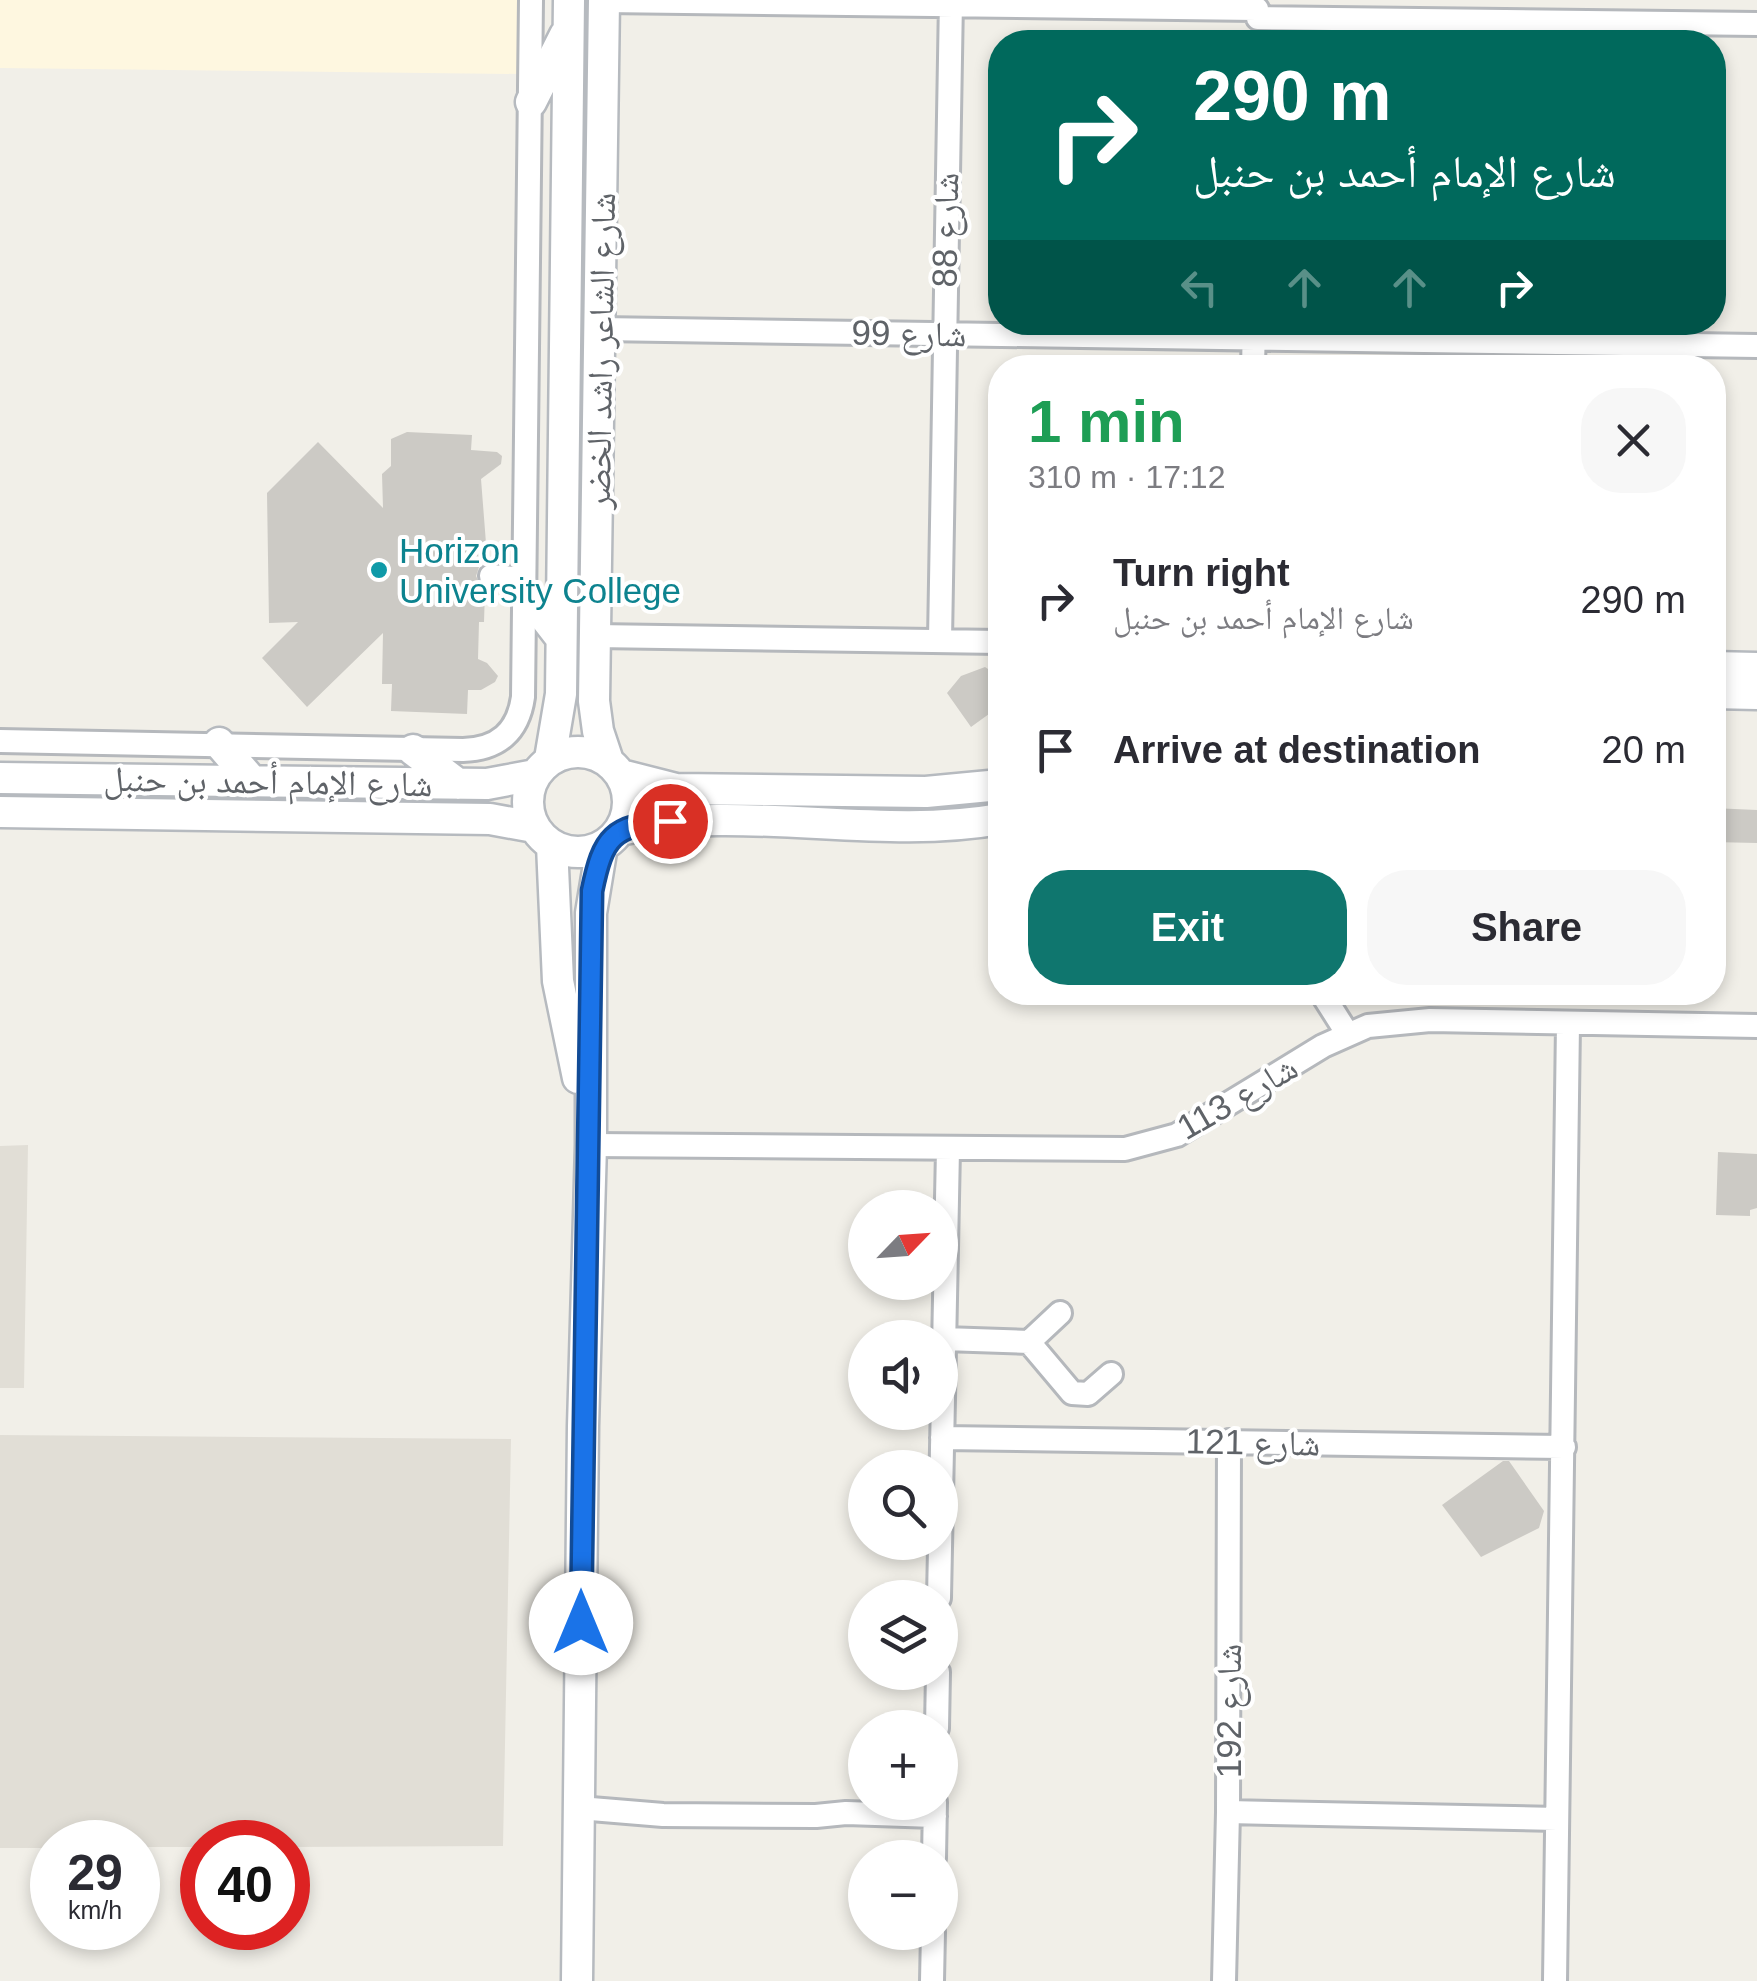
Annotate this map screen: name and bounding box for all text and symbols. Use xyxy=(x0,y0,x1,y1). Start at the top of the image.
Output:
text: 290 m xyxy=(1193,57,1391,135)
icon: right xyxy=(1028,70,1158,200)
text: شارع الإمام أحمد بن حنبل xyxy=(1193,146,1616,197)
street label: شارع 88 xyxy=(924,172,969,288)
street label: شارع الشاعر راشد الخضر xyxy=(578,192,625,511)
icon: left xyxy=(1172,260,1227,315)
icon: ahead xyxy=(1277,260,1332,315)
icon: ahead xyxy=(1382,260,1437,315)
icon: right xyxy=(1487,260,1542,315)
street label: شارع 99 xyxy=(851,312,967,357)
text: 1 min xyxy=(1028,388,1185,455)
button: close xyxy=(1581,388,1686,493)
text: 310 m · 17:12 xyxy=(1028,459,1225,495)
place label: Horizon University College xyxy=(399,531,681,610)
text: Turn right xyxy=(1113,552,1290,594)
marker: Horizon University College xyxy=(368,559,390,581)
icon: right xyxy=(1028,573,1083,628)
text: 290 m xyxy=(1580,579,1686,621)
text: شارع الإمام أحمد بن حنبل xyxy=(1113,600,1414,636)
icon: arrive xyxy=(1028,723,1083,778)
text: Arrive at destination xyxy=(1113,729,1480,771)
text: 20 m xyxy=(1602,729,1686,771)
street label: شارع الإمام أحمد بن حنبل xyxy=(103,758,433,807)
pin xyxy=(628,779,713,864)
icon: arrive xyxy=(643,794,698,849)
button: Exit xyxy=(1028,870,1347,985)
button: Share xyxy=(1367,870,1686,985)
street label: شارع 113 xyxy=(1170,1047,1305,1150)
north arrow xyxy=(848,1190,958,1300)
map controls xyxy=(848,1190,958,1950)
button: sound xyxy=(848,1320,958,1430)
street label: شارع 121 xyxy=(1185,1421,1321,1466)
button: search xyxy=(848,1450,958,1560)
position arrow xyxy=(529,1571,633,1675)
button: layers xyxy=(848,1580,958,1690)
street label: شارع 192 xyxy=(1209,1644,1251,1778)
button: + xyxy=(848,1710,958,1820)
speed limit sign: 40 xyxy=(180,1820,310,1950)
button: − xyxy=(848,1840,958,1950)
text: 29 xyxy=(67,1845,123,1901)
text: km/h xyxy=(68,1896,122,1924)

